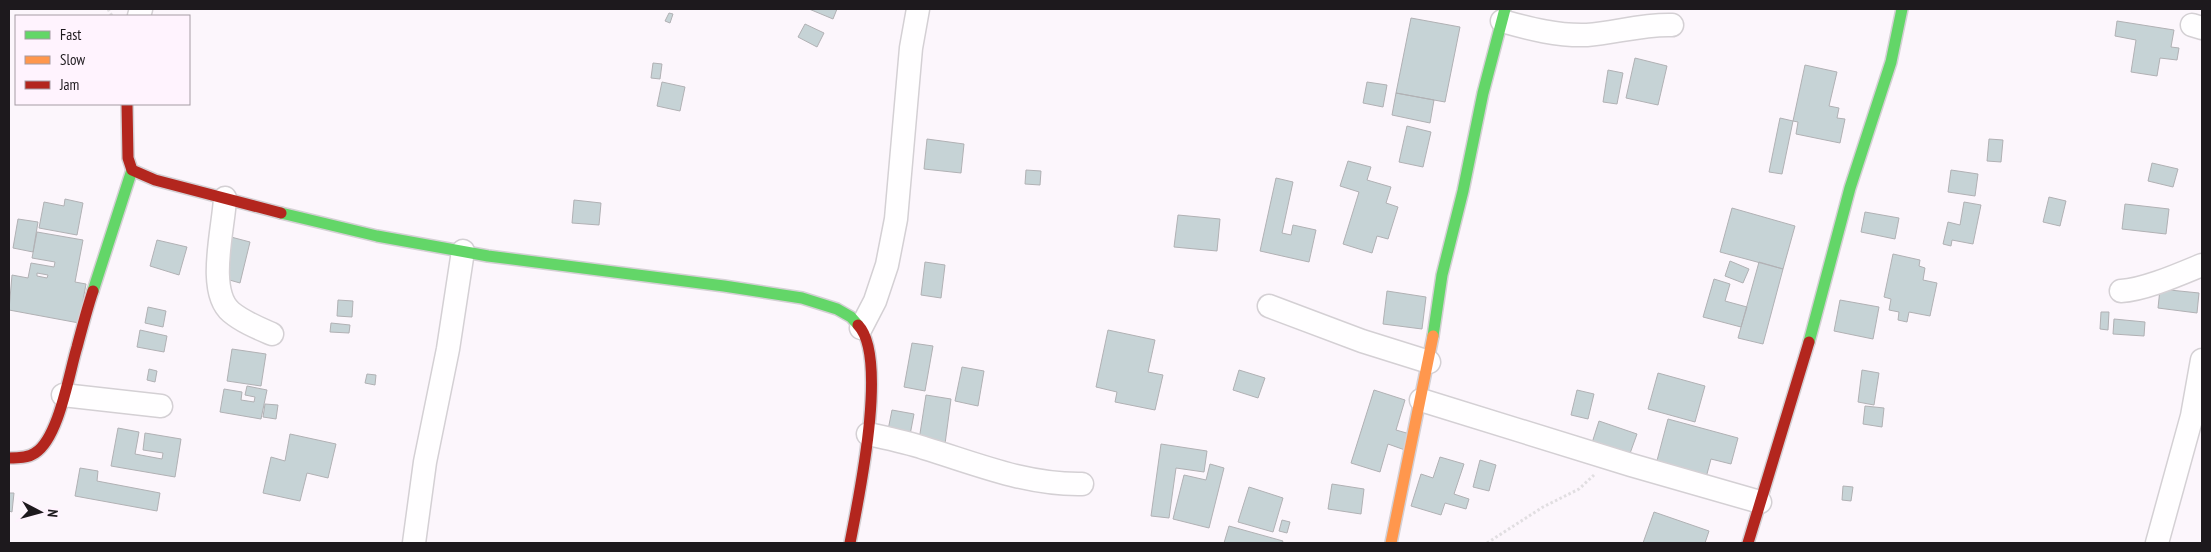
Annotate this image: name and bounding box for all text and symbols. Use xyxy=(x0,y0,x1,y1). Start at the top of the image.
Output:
legend xyxy=(15,15,190,105)
text: Fast xyxy=(60,25,81,44)
text: Slow xyxy=(60,50,85,69)
text: Jam xyxy=(59,75,79,94)
north arrow xyxy=(15,487,65,537)
text: N xyxy=(44,509,62,518)

